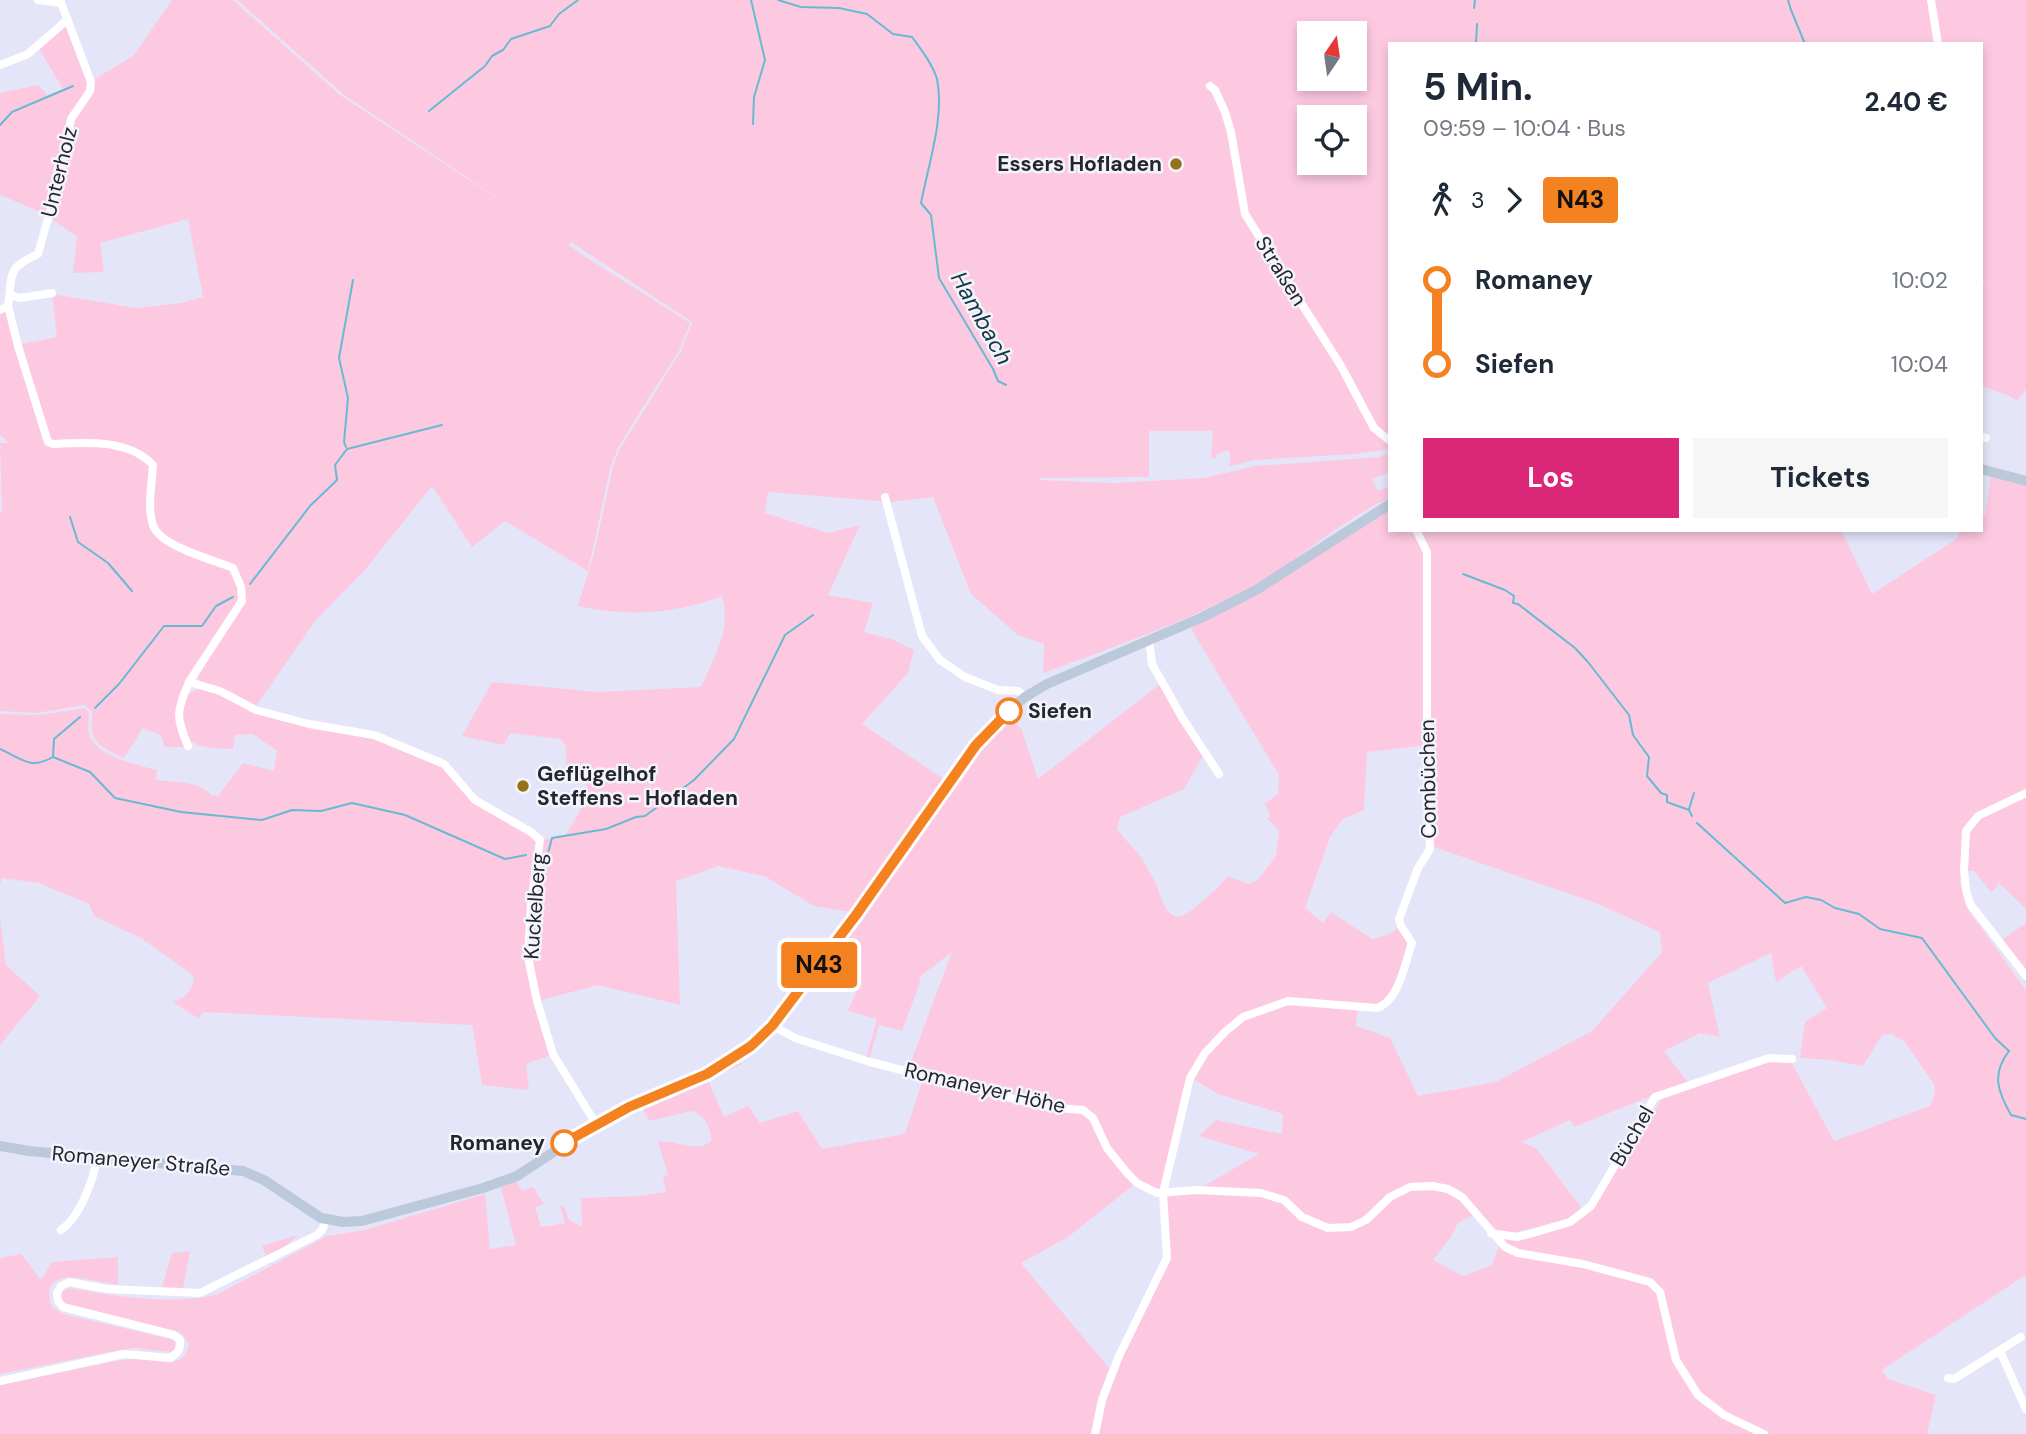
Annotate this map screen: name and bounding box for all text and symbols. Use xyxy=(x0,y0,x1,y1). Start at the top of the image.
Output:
north arrow xyxy=(1297,21,1367,91)
map controls xyxy=(1297,21,1367,175)
text: 5 Min. xyxy=(1423,62,1533,112)
text: 2.40 € xyxy=(1865,85,1948,119)
button: locate xyxy=(1297,105,1367,175)
text: 09:59 – 10:04 · Bus xyxy=(1423,113,1626,143)
street label: Unterholz xyxy=(34,124,84,220)
place label: Essers Hofladen xyxy=(997,150,1162,178)
marker: Essers Hofladen xyxy=(1168,156,1184,172)
icon: walk xyxy=(1423,181,1461,219)
icon: forward xyxy=(1495,181,1533,219)
text: N43 xyxy=(1557,184,1604,215)
text: 3 xyxy=(1471,185,1485,215)
street label: Straßen xyxy=(1249,231,1313,311)
text: Romaney xyxy=(1475,263,1593,297)
text: 10:02 xyxy=(1892,265,1948,295)
water label: Hambach xyxy=(944,266,1020,370)
text: Siefen xyxy=(1475,347,1554,381)
text: 10:04 xyxy=(1891,349,1948,379)
button: Los xyxy=(1423,438,1679,518)
button: Tickets xyxy=(1693,438,1948,518)
place label: Siefen xyxy=(1028,697,1092,725)
marker: Siefen xyxy=(996,698,1022,724)
street label: Combüchen xyxy=(1413,719,1443,839)
place label: Geflügelhof Steffens - Hofladen xyxy=(537,760,738,812)
marker: Geflügelhof Steffens - Hofladen xyxy=(515,778,531,794)
street label: Kuckelberg xyxy=(517,852,553,960)
line badge: N43 xyxy=(779,942,859,988)
text: N43 xyxy=(795,949,843,980)
street label: Romaneyer Höhe xyxy=(902,1056,1068,1120)
street label: Büchel xyxy=(1604,1101,1660,1171)
place label: Romaney xyxy=(450,1129,545,1157)
marker: Romaney xyxy=(551,1130,577,1156)
street label: Romaneyer Straße xyxy=(51,1139,231,1183)

